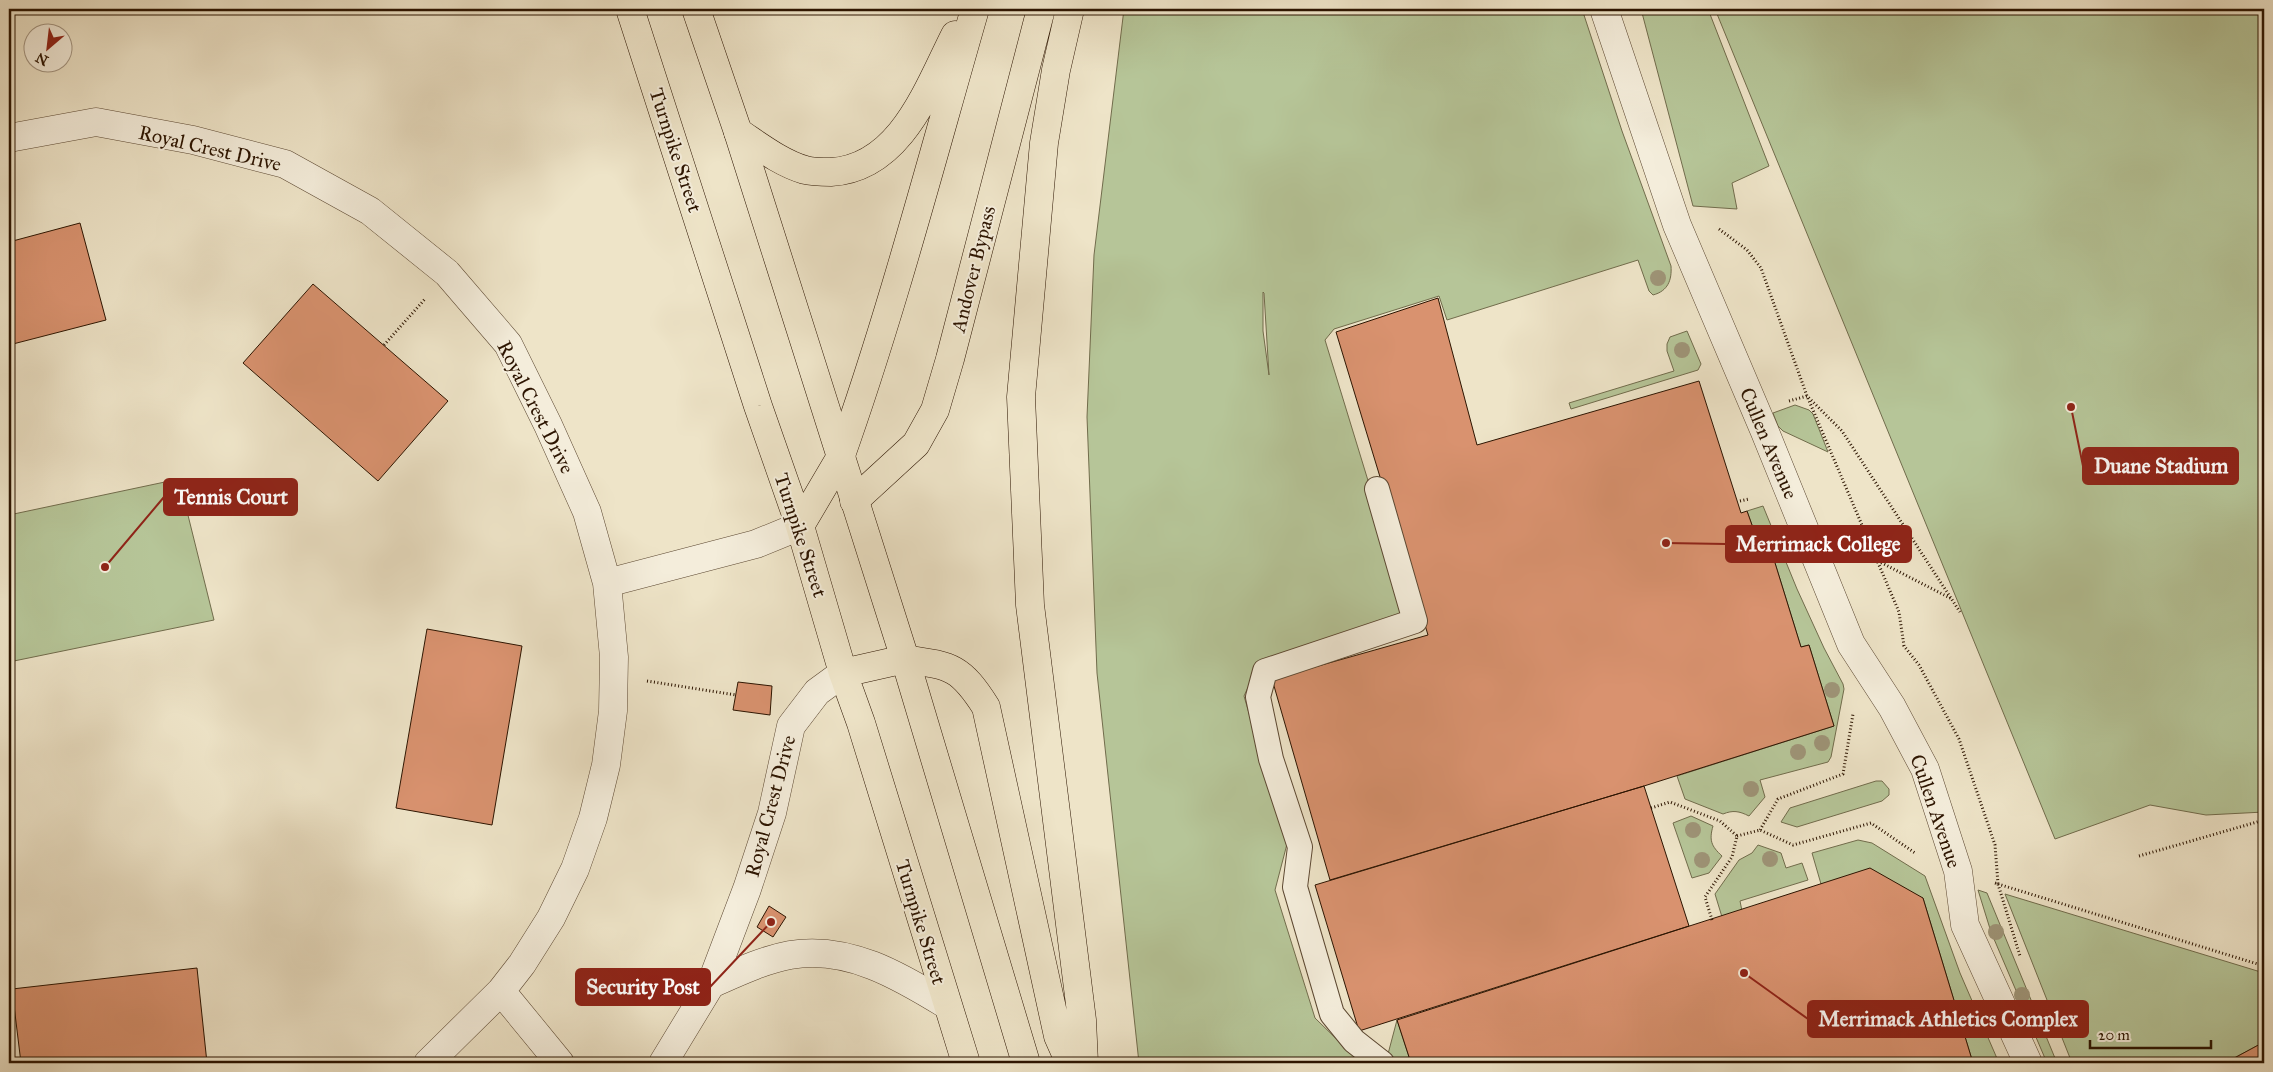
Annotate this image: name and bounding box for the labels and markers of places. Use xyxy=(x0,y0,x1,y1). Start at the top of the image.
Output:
callout: Duane Stadium xyxy=(2083,448,2238,484)
callout: Tennis Court xyxy=(164,479,297,515)
callout: Merrimack College xyxy=(1726,526,1911,562)
callout: Security Post xyxy=(576,969,710,1005)
callout: Merrimack Athletics Complex xyxy=(1808,1001,2088,1037)

